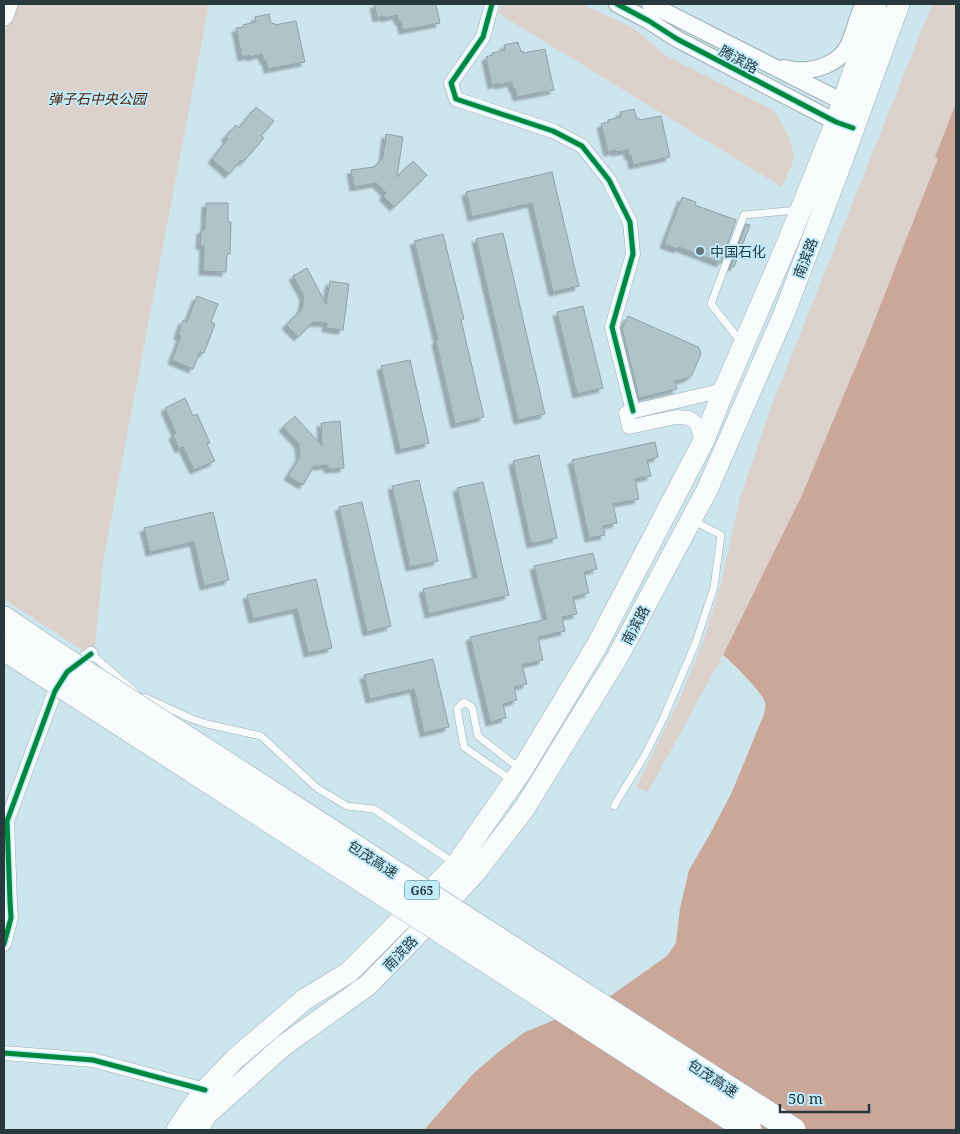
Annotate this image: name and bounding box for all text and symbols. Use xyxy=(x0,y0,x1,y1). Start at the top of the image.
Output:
street label: 腾滨路 xyxy=(716,41,762,77)
park label: 弹子石中央公园 xyxy=(48,89,148,108)
street label: 南滨路 xyxy=(789,235,821,281)
place label: 中国石化 xyxy=(710,242,766,261)
marker: 中国石化 xyxy=(694,245,706,257)
street label: 南滨路 xyxy=(617,602,653,648)
street label: 包茂高速 xyxy=(344,836,402,882)
road number: G65 xyxy=(404,880,440,900)
street label: 南滨路 xyxy=(379,931,421,975)
street label: 包茂高速 xyxy=(684,1055,742,1101)
scale bar xyxy=(780,1082,869,1114)
text: 50 m xyxy=(788,1088,823,1108)

